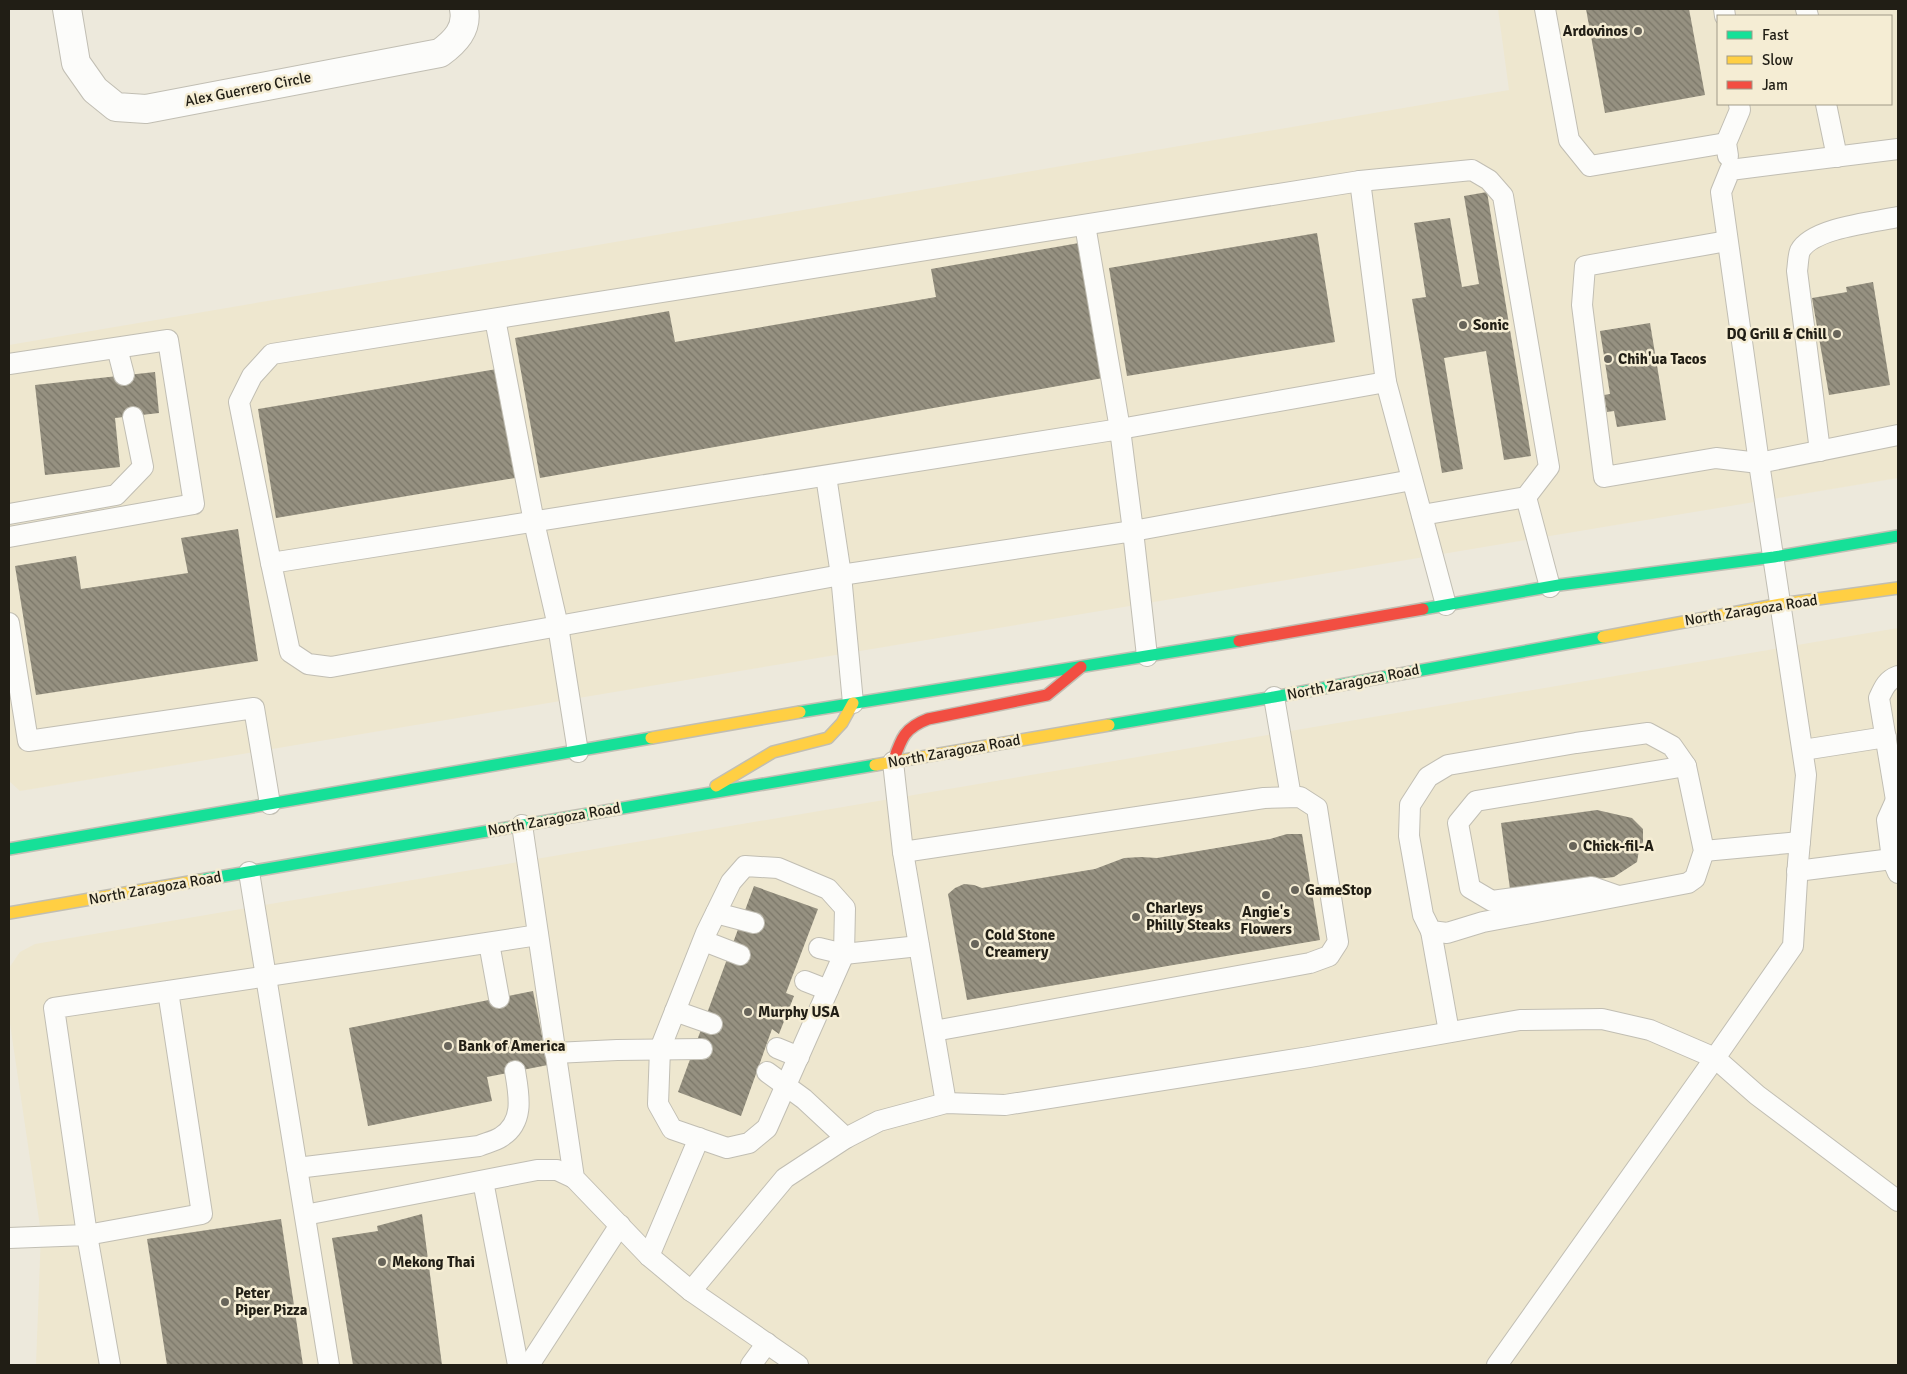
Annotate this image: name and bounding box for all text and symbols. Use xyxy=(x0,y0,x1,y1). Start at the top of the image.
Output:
legend xyxy=(1717,15,1892,105)
place label: Ardovinos xyxy=(1563,22,1628,40)
marker: Ardovinos xyxy=(1632,25,1644,37)
text: Fast xyxy=(1762,26,1789,44)
text: Slow xyxy=(1762,51,1793,69)
street label: Alex Guerrero Circle xyxy=(183,68,313,110)
text: Jam xyxy=(1762,76,1788,94)
place label: Sonic xyxy=(1473,316,1509,334)
marker: Sonic xyxy=(1457,319,1469,331)
place label: DQ Grill & Chill xyxy=(1726,325,1827,343)
marker: DQ Grill & Chill xyxy=(1831,328,1843,340)
place label: Chih'ua Tacos xyxy=(1618,350,1707,368)
marker: Chih'ua Tacos xyxy=(1602,353,1614,365)
street label: North Zaragoza Road xyxy=(1683,591,1819,629)
street label: North Zaragoza Road xyxy=(1285,660,1421,704)
street label: North Zaragoza Road xyxy=(886,730,1022,772)
street label: North Zaragoza Road xyxy=(486,798,622,840)
place label: Chick-fil-A xyxy=(1583,837,1654,855)
marker: Chick-fil-A xyxy=(1567,840,1579,852)
street label: North Zaragoza Road xyxy=(87,867,223,909)
place label: GameStop xyxy=(1305,881,1372,899)
marker: GameStop xyxy=(1289,884,1301,896)
marker: Angie's Flowers xyxy=(1260,889,1272,901)
place label: Charleys Philly Steaks xyxy=(1146,899,1231,934)
place label: Angie's Flowers xyxy=(1240,903,1292,938)
marker: Charleys Philly Steaks xyxy=(1130,911,1142,923)
place label: Cold Stone Creamery xyxy=(985,926,1055,961)
marker: Cold Stone Creamery xyxy=(969,938,981,950)
place label: Murphy USA xyxy=(758,1003,840,1021)
marker: Murphy USA xyxy=(742,1006,754,1018)
place label: Bank of America xyxy=(458,1037,566,1055)
marker: Bank of America xyxy=(442,1040,454,1052)
place label: Mekong Thai xyxy=(392,1253,475,1271)
marker: Mekong Thai xyxy=(376,1256,388,1268)
place label: Peter Piper Pizza xyxy=(235,1284,308,1319)
marker: Peter Piper Pizza xyxy=(219,1296,231,1308)

